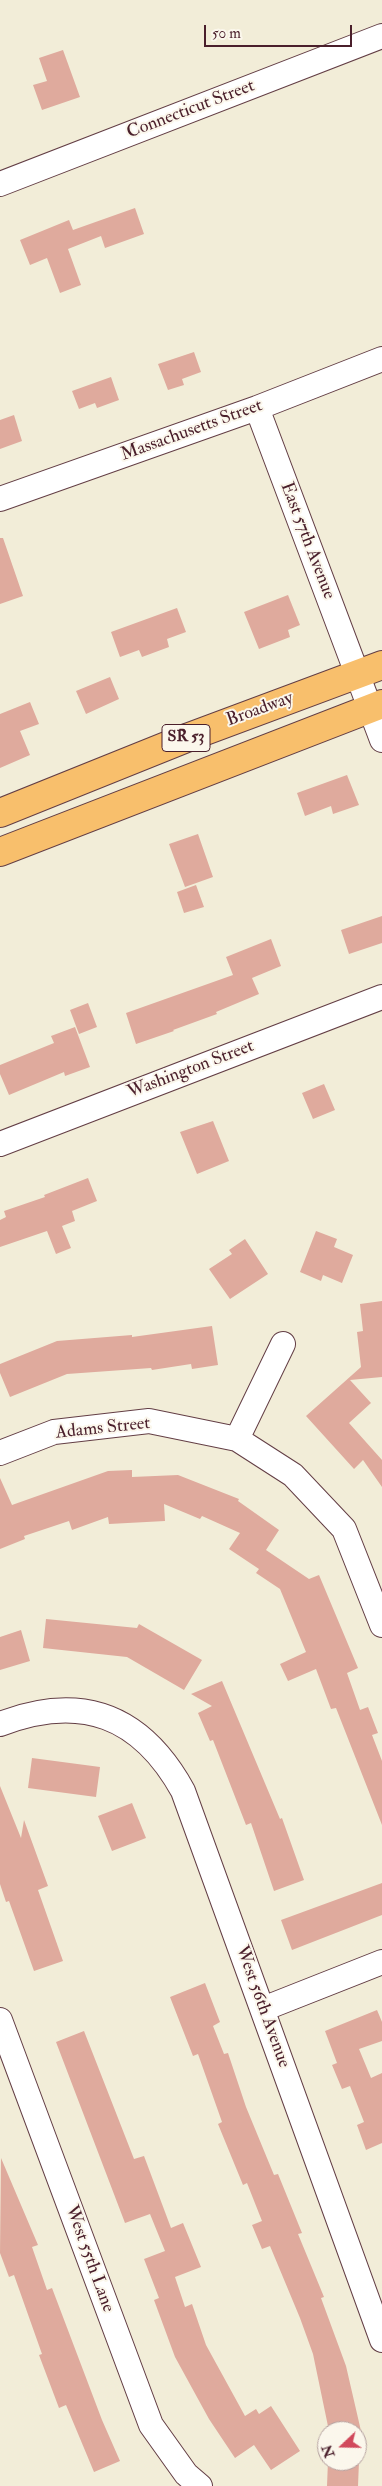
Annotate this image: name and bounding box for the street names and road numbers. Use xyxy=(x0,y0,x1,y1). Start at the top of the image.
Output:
street label: Connecticut Street xyxy=(124,76,258,144)
street label: Massachusetts Street xyxy=(118,395,266,467)
street label: East 57th Avenue xyxy=(275,479,339,603)
street label: Broadway xyxy=(224,688,296,732)
road number: SR 53 xyxy=(162,724,210,751)
street label: Washington Street xyxy=(125,1036,257,1104)
street label: Adams Street xyxy=(55,1413,151,1445)
street label: West 56th Avenue xyxy=(230,1943,294,2071)
street label: West 55th Lane xyxy=(60,2203,118,2315)

